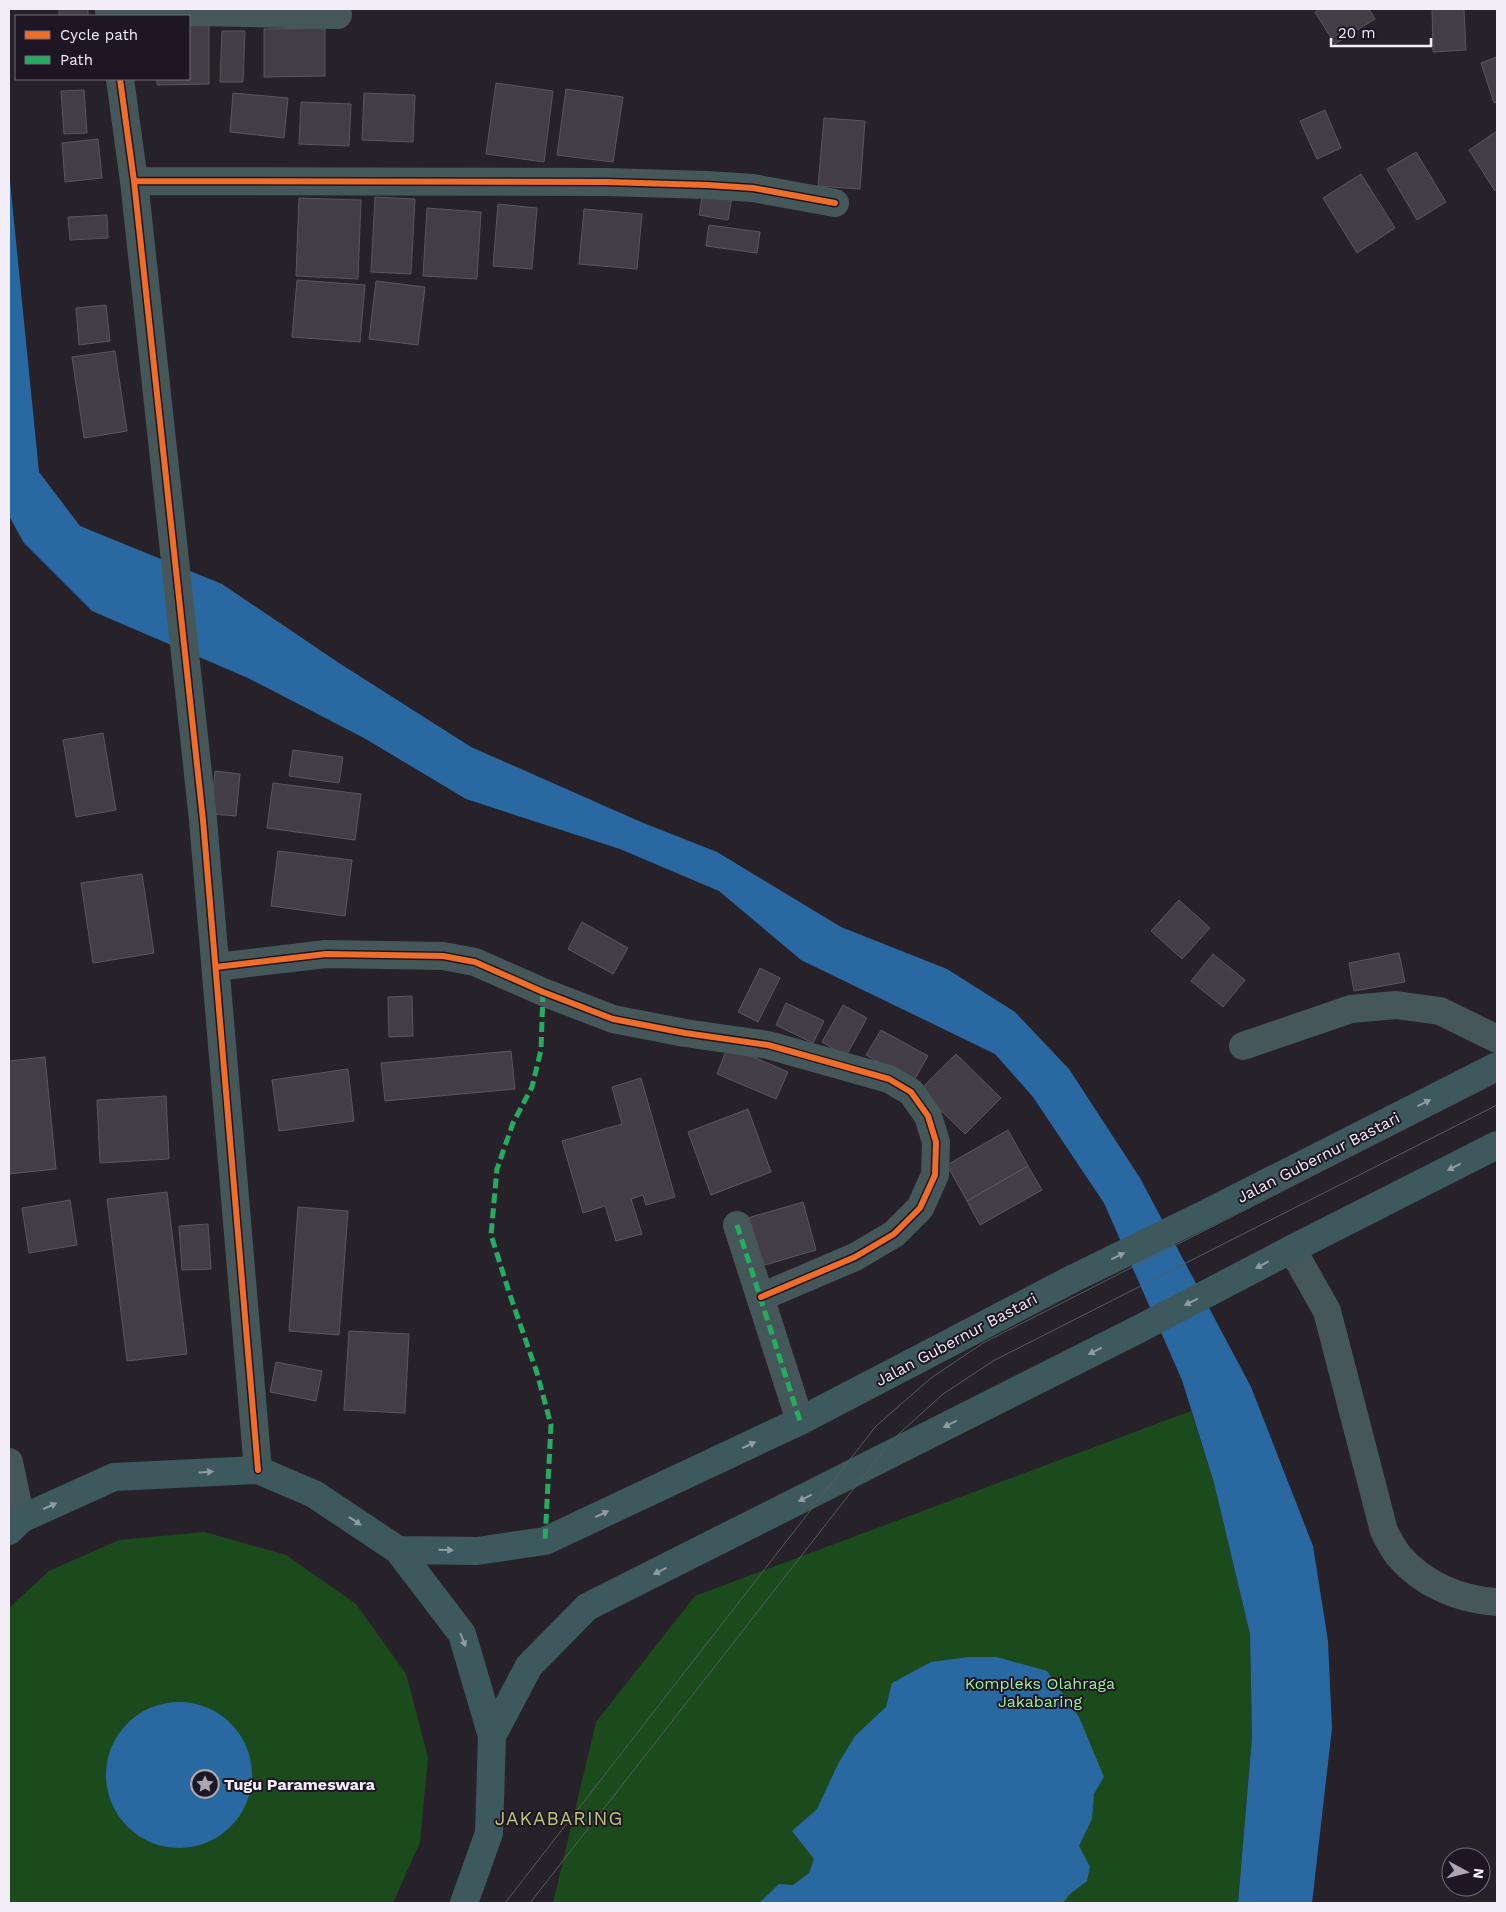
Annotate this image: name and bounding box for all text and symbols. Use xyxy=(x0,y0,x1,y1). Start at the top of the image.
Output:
legend xyxy=(15,15,190,80)
scale bar xyxy=(1331,15,1431,47)
text: 20 m xyxy=(1338,24,1376,42)
text: Cycle path xyxy=(60,26,138,44)
text: Path xyxy=(60,51,93,69)
one-way arrow xyxy=(1417,1099,1431,1107)
street label: Jalan Gubernur Bastari xyxy=(1234,1108,1403,1207)
one-way arrow xyxy=(1447,1163,1461,1171)
one-way arrow xyxy=(1111,1252,1125,1260)
one-way arrow xyxy=(1256,1260,1269,1269)
street label: Jalan Gubernur Bastari xyxy=(872,1289,1040,1390)
one-way arrow xyxy=(1184,1298,1198,1306)
one-way arrow xyxy=(1088,1347,1102,1355)
one-way arrow xyxy=(943,1421,957,1429)
one-way arrow xyxy=(742,1440,756,1448)
one-way arrow xyxy=(198,1468,214,1476)
one-way arrow xyxy=(798,1494,812,1502)
one-way arrow xyxy=(43,1502,57,1510)
one-way arrow xyxy=(595,1510,609,1518)
one-way arrow xyxy=(348,1517,362,1526)
one-way arrow xyxy=(439,1547,455,1555)
one-way arrow xyxy=(653,1567,667,1575)
one-way arrow xyxy=(459,1633,467,1648)
park label: Kompleks Olahraga Jakabaring xyxy=(965,1674,1115,1711)
place icon: Tugu Parameswara xyxy=(190,1769,220,1799)
place label: Tugu Parameswara xyxy=(224,1775,376,1794)
district label: JAKABARING xyxy=(495,1807,623,1830)
north arrow xyxy=(1441,1847,1491,1897)
text: N xyxy=(1470,1867,1487,1880)

